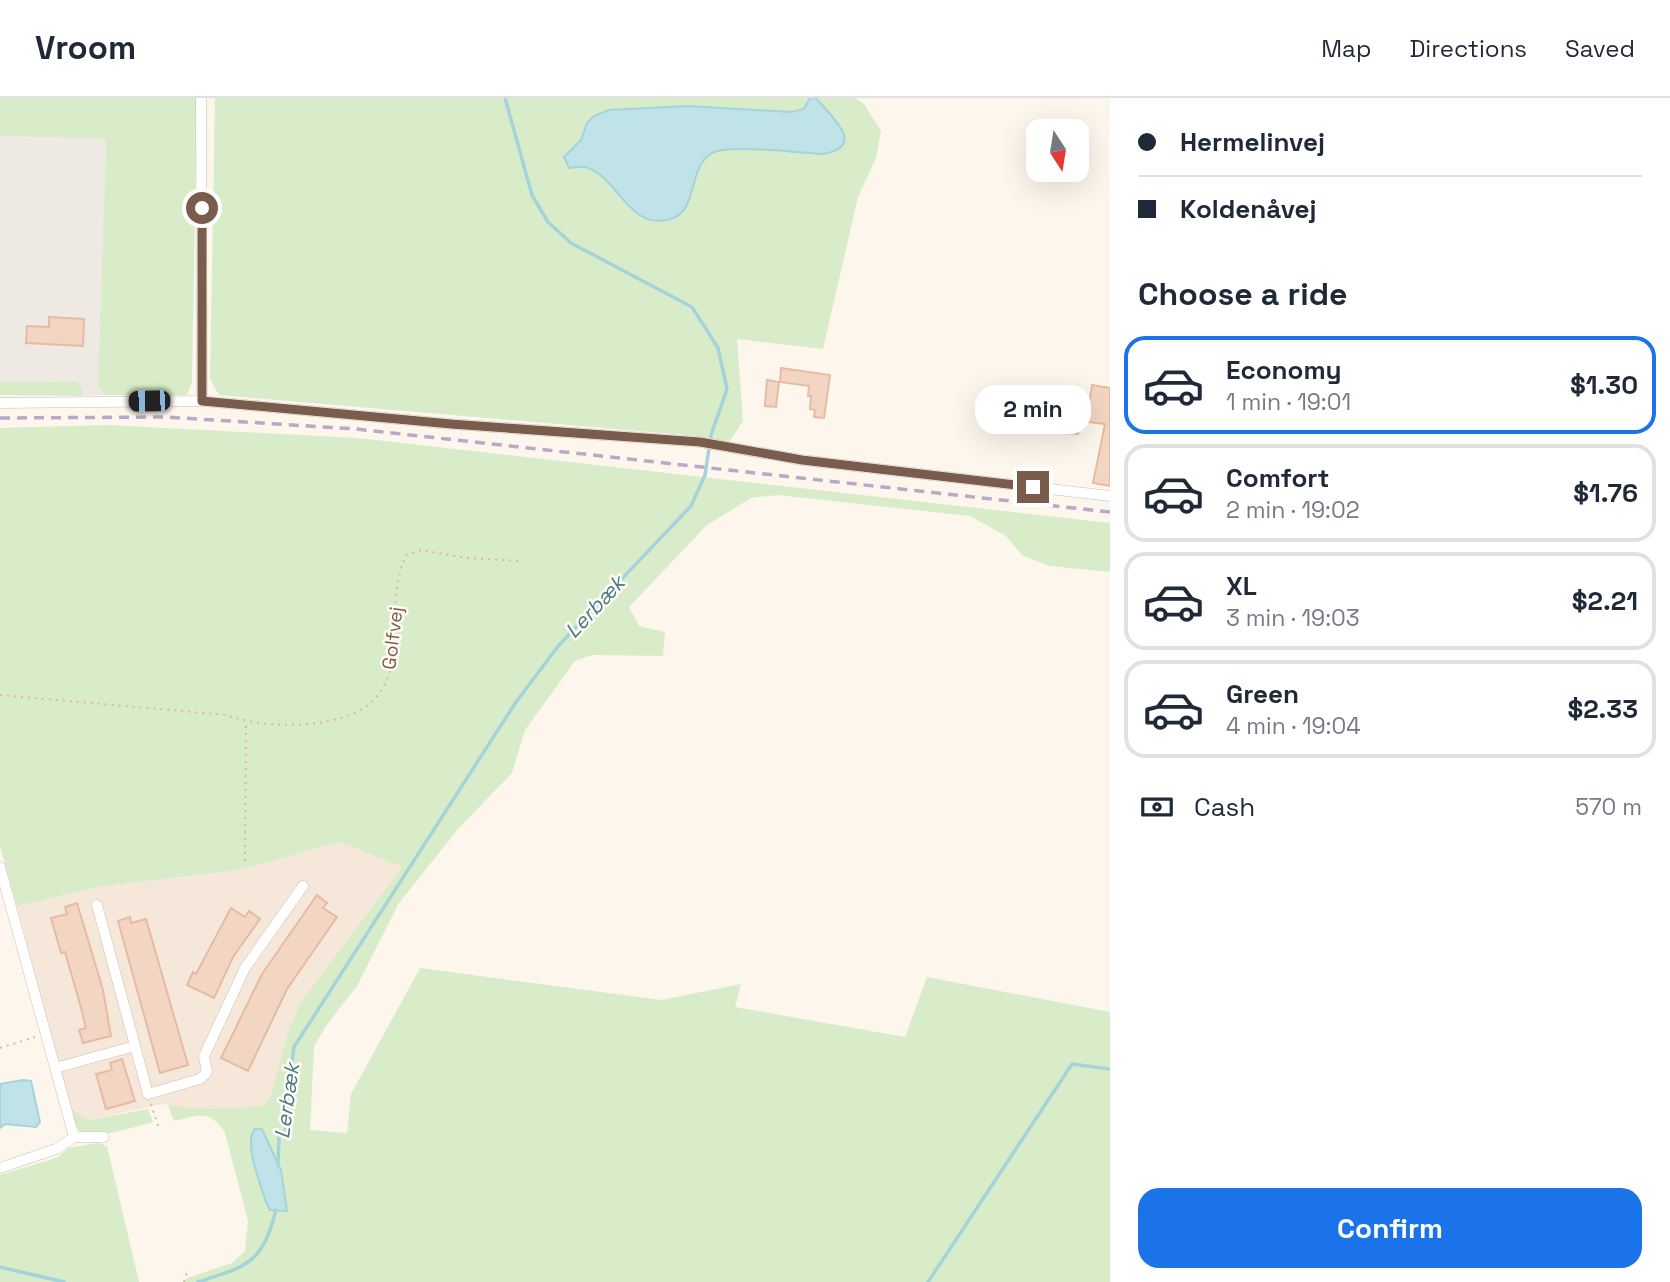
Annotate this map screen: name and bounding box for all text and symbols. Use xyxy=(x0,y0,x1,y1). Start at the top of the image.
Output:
text: Vroom xyxy=(35,27,136,69)
text: Map xyxy=(1321,33,1371,64)
text: Directions xyxy=(1409,33,1527,64)
text: Saved xyxy=(1565,33,1635,64)
north arrow xyxy=(1026,119,1088,182)
map controls xyxy=(1026,119,1089,182)
text: Hermelinvej xyxy=(1180,125,1325,159)
route start xyxy=(186,192,218,224)
text: Koldenåvej xyxy=(1180,192,1317,226)
text: Choose a ride xyxy=(1138,274,1348,314)
text: Economy xyxy=(1226,353,1342,387)
icon: car xyxy=(1142,354,1205,417)
text: $1.30 xyxy=(1570,368,1638,402)
callout: 2 min xyxy=(975,386,1091,434)
text: 1 min · 19:01 xyxy=(1226,387,1351,417)
car xyxy=(128,390,171,412)
text: 2 min xyxy=(1003,394,1063,424)
text: Comfort xyxy=(1226,461,1329,495)
icon: car xyxy=(1142,462,1205,525)
route end xyxy=(1017,471,1049,503)
text: $1.76 xyxy=(1573,476,1638,510)
text: 2 min · 19:02 xyxy=(1226,495,1360,525)
water label: Lerbæk xyxy=(559,568,632,644)
text: XL xyxy=(1226,569,1257,603)
icon: car xyxy=(1142,570,1205,633)
text: $2.21 xyxy=(1572,584,1638,618)
text: 3 min · 19:03 xyxy=(1226,603,1360,633)
street label: Golfvej xyxy=(376,605,409,671)
text: Green xyxy=(1226,677,1299,711)
icon: car xyxy=(1142,678,1205,741)
text: $2.33 xyxy=(1567,692,1638,726)
text: 4 min · 19:04 xyxy=(1226,711,1361,741)
icon: cash xyxy=(1138,788,1176,826)
text: Cash xyxy=(1194,790,1255,824)
text: 570 m xyxy=(1575,792,1642,822)
water label: Lerbæk xyxy=(268,1059,306,1140)
button: Confirm xyxy=(1138,1188,1642,1268)

